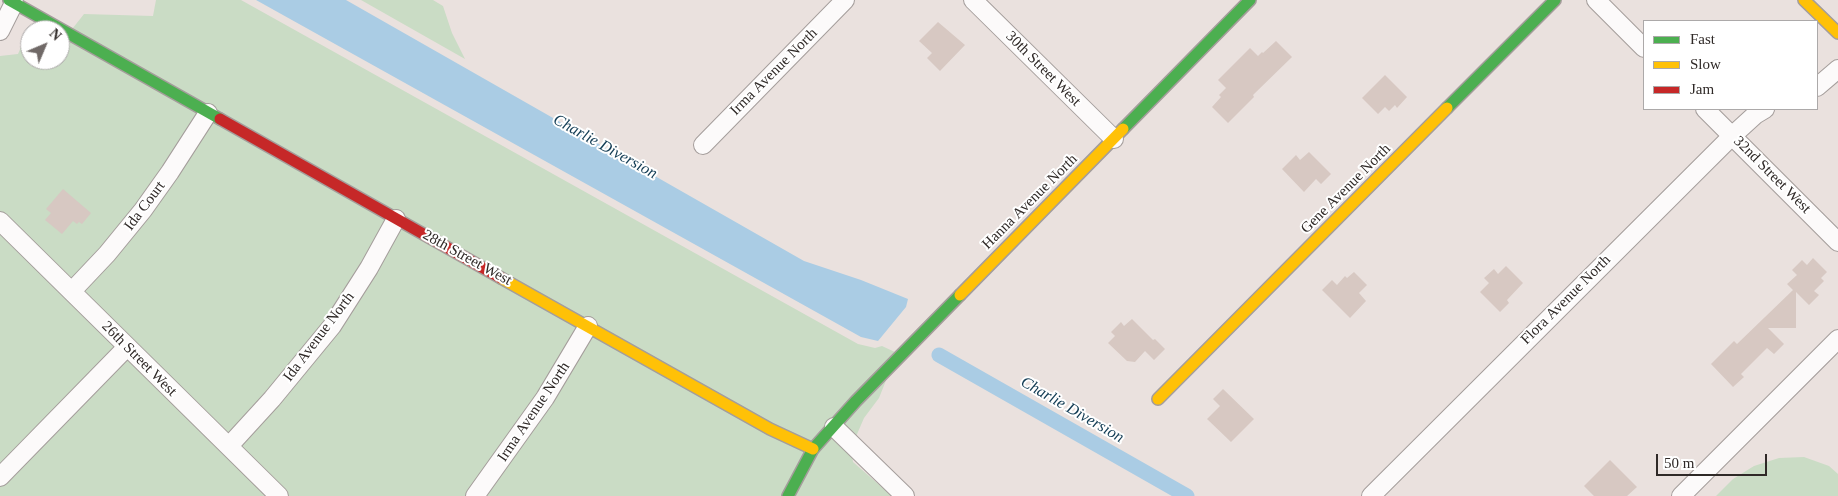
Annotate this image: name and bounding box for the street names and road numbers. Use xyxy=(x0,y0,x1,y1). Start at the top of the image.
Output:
street label: Irma Avenue North xyxy=(727,25,821,119)
street label: 30th Street West xyxy=(1002,28,1084,110)
street label: 32nd Street West xyxy=(1730,133,1814,217)
street label: Gene Avenue North xyxy=(1297,140,1395,238)
street label: Hanna Avenue North xyxy=(979,151,1081,253)
street label: Ida Court xyxy=(121,178,169,234)
street label: 28th Street West xyxy=(419,226,515,290)
street label: Flora Avenue North xyxy=(1517,251,1615,349)
street label: Ida Avenue North xyxy=(280,289,358,385)
street label: 26th Street West xyxy=(98,318,180,400)
street label: Irma Avenue North xyxy=(494,359,574,465)

